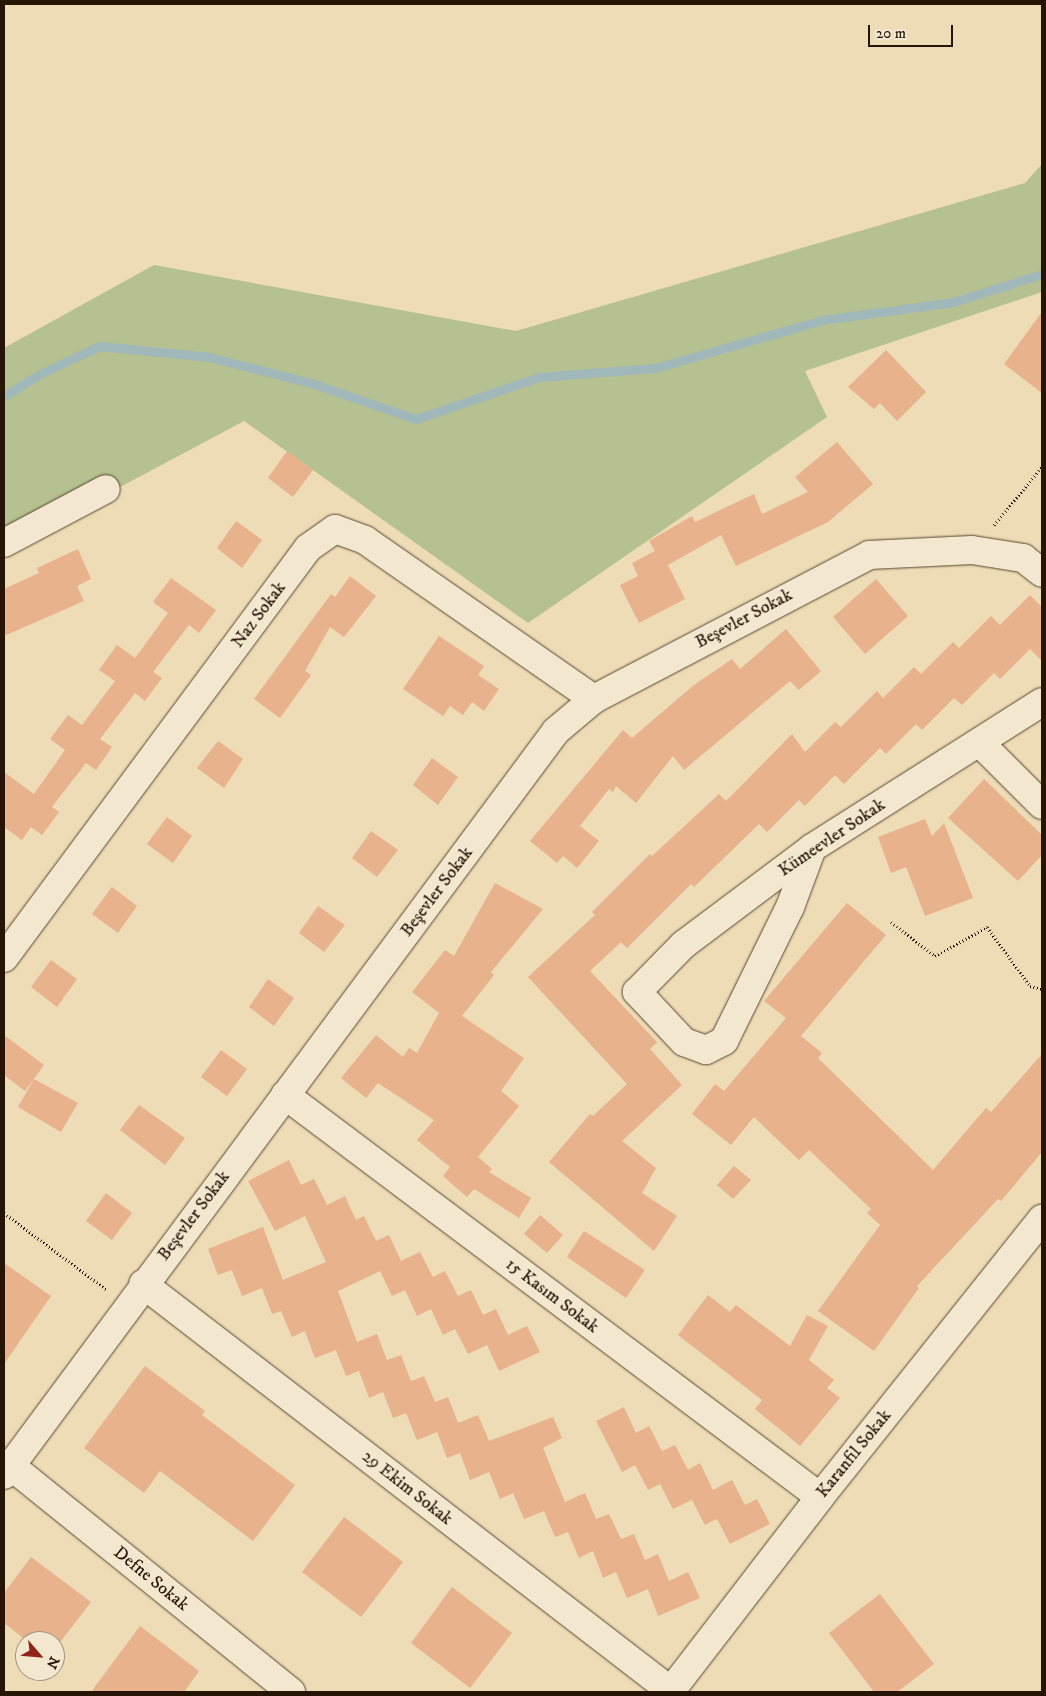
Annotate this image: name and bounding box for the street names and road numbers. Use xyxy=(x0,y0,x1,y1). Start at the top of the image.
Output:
street label: Naz Sokak xyxy=(227,578,291,652)
street label: Beşevler Sokak xyxy=(692,584,796,654)
street label: Kümeevler Sokak xyxy=(775,794,889,882)
street label: Beşevler Sokak xyxy=(396,843,478,941)
street label: Beşevler Sokak xyxy=(153,1167,235,1265)
street label: 15 Kasım Sokak xyxy=(501,1254,603,1338)
street label: Karanfil Sokak xyxy=(812,1406,896,1502)
street label: 29 Ekim Sokak xyxy=(357,1446,457,1530)
street label: Defne Sokak xyxy=(109,1542,193,1616)

